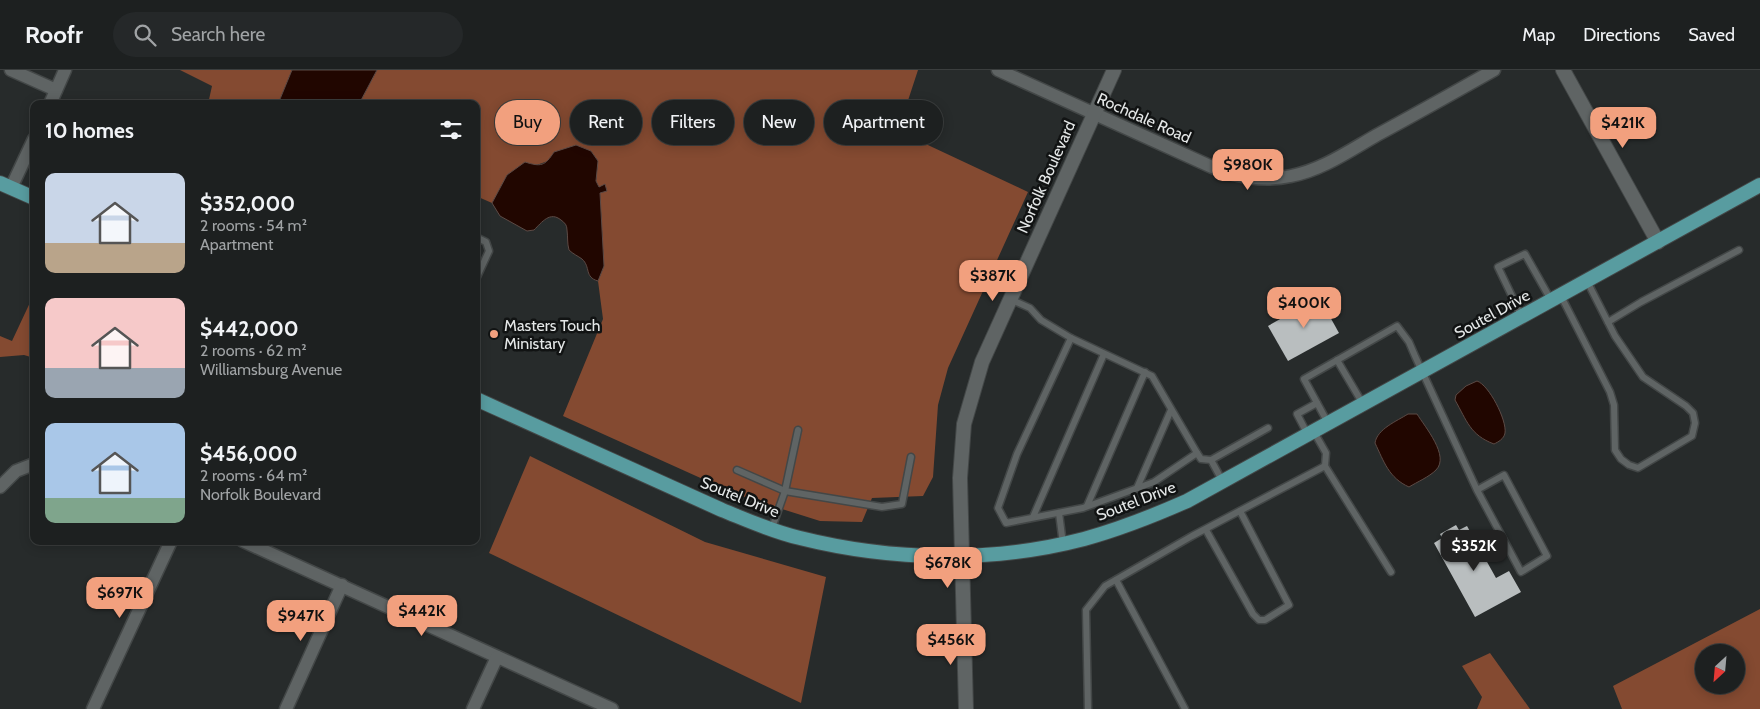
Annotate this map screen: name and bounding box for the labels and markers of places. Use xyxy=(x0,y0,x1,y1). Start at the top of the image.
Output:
pin: $421K xyxy=(1588,106,1658,149)
pin: $980K xyxy=(1213,148,1283,191)
pin: $387K xyxy=(958,260,1028,302)
pin: $400K xyxy=(1269,286,1339,329)
place label: Masters Touch Ministary xyxy=(504,316,600,353)
marker: Masters Touch Ministary xyxy=(488,328,500,340)
pin: $352K xyxy=(1439,530,1509,572)
pin: $678K xyxy=(913,546,983,589)
pin: $697K xyxy=(85,576,155,619)
pin: $442K xyxy=(387,594,457,637)
pin: $947K xyxy=(266,600,336,642)
pin: $456K xyxy=(916,624,986,666)

